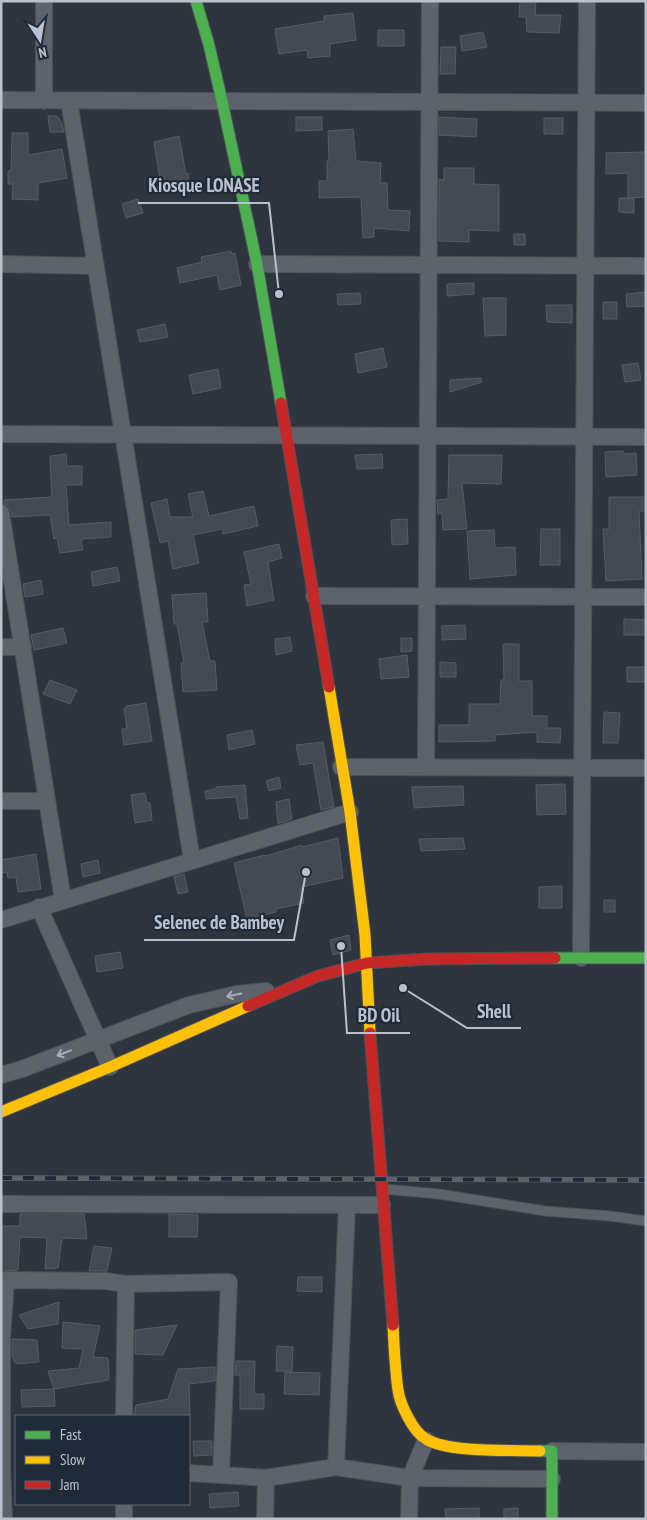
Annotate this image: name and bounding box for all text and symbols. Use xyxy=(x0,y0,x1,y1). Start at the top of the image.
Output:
north arrow xyxy=(15,15,65,65)
text: N xyxy=(37,43,48,62)
callout: Kiosque LONASE xyxy=(138,169,269,203)
text: Kiosque LONASE xyxy=(148,173,260,197)
callout: Selenec de Bambey xyxy=(144,906,294,940)
text: Selenec de Bambey xyxy=(154,910,285,934)
one-way arrow xyxy=(227,991,243,1000)
callout: Shell xyxy=(467,994,521,1028)
callout: BD Oil xyxy=(347,999,410,1033)
text: Shell xyxy=(477,999,511,1023)
text: BD Oil xyxy=(358,1003,401,1027)
one-way arrow xyxy=(57,1048,72,1058)
legend xyxy=(15,1415,190,1505)
text: Fast xyxy=(60,1425,81,1444)
text: Slow xyxy=(60,1450,85,1469)
text: Jam xyxy=(59,1475,79,1494)

